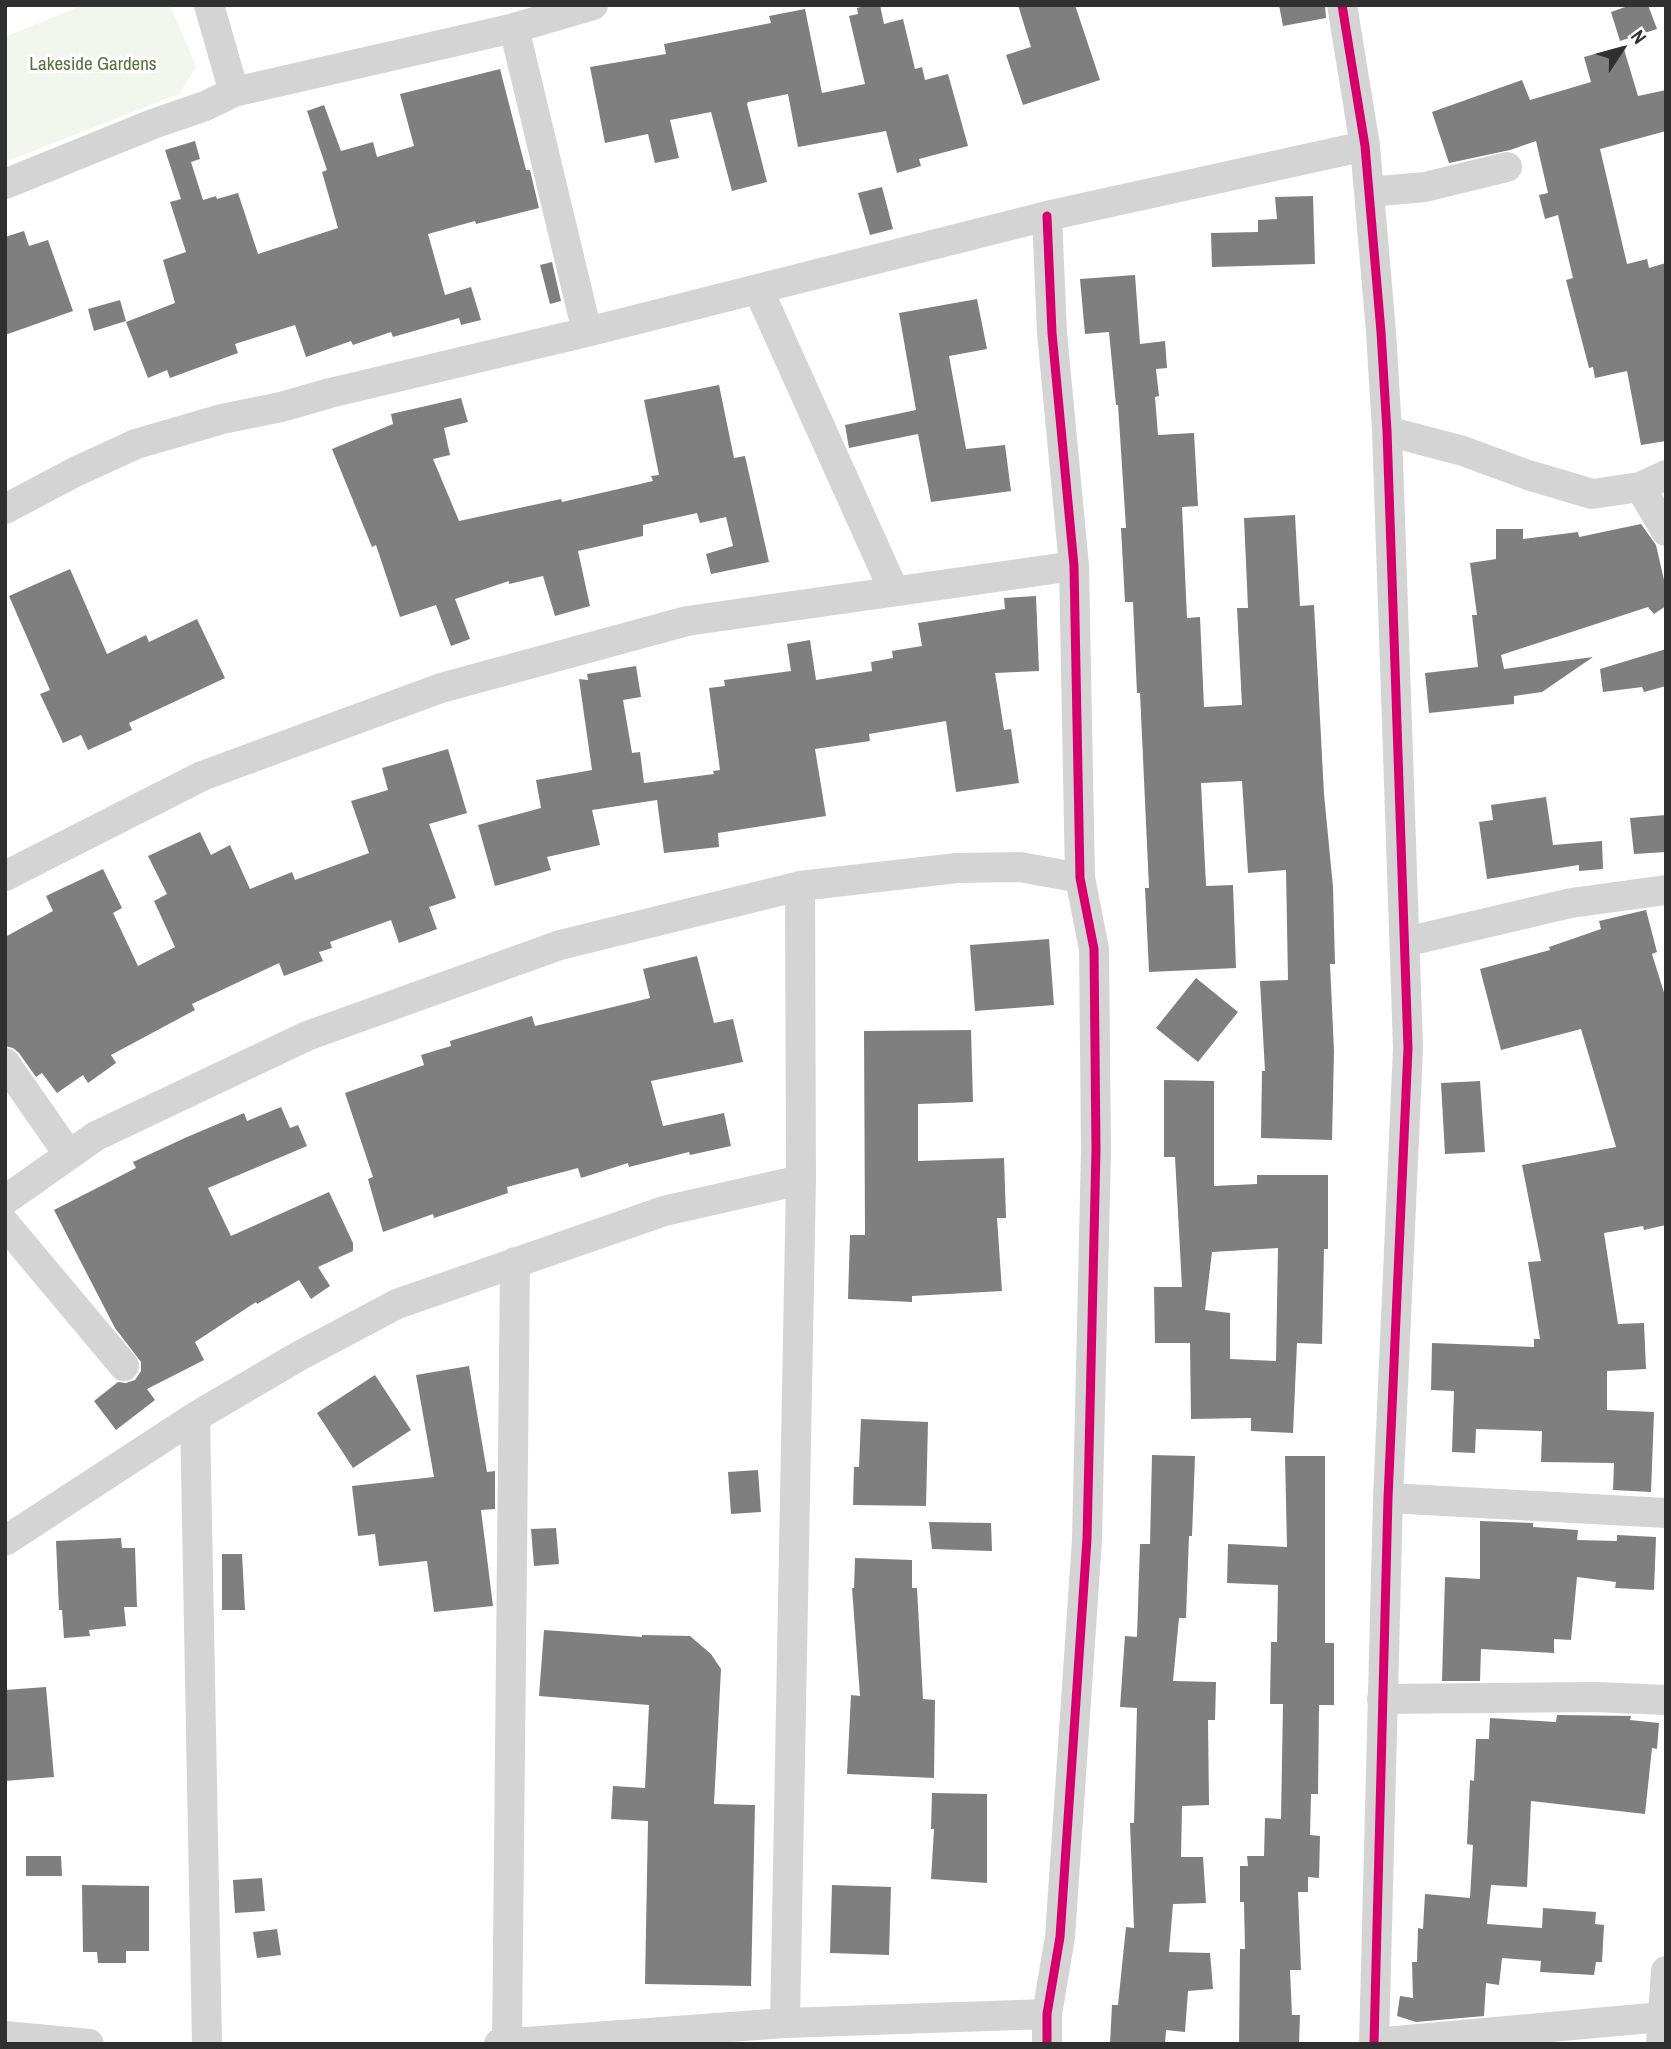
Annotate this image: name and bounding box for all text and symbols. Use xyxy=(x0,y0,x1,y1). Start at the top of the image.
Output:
north arrow xyxy=(1587,14,1657,84)
text: N xyxy=(1625,24,1653,49)
park label: Lakeside Gardens xyxy=(29,54,157,76)

